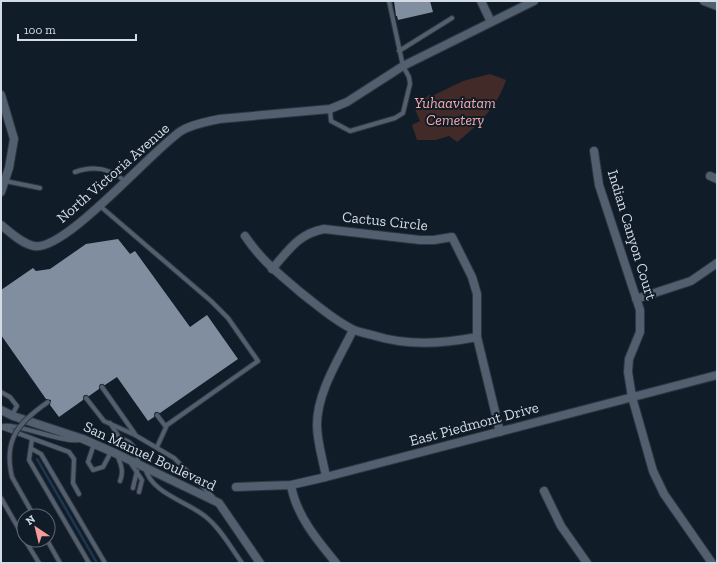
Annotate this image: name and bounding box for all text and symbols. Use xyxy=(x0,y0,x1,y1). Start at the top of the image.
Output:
scale bar xyxy=(18,16,136,42)
text: 100 m xyxy=(24,23,56,37)
park label: Yuhaaviatam Cemetery xyxy=(414,94,496,129)
street label: North Victoria Avenue xyxy=(53,119,173,227)
street label: Indian Canyon Court xyxy=(604,168,660,303)
street label: Cactus Circle xyxy=(341,208,429,234)
street label: East Piedmont Drive xyxy=(407,398,541,450)
street label: San Manuel Boulevard xyxy=(81,417,220,495)
north arrow xyxy=(16,508,56,548)
text: N xyxy=(23,512,38,528)

